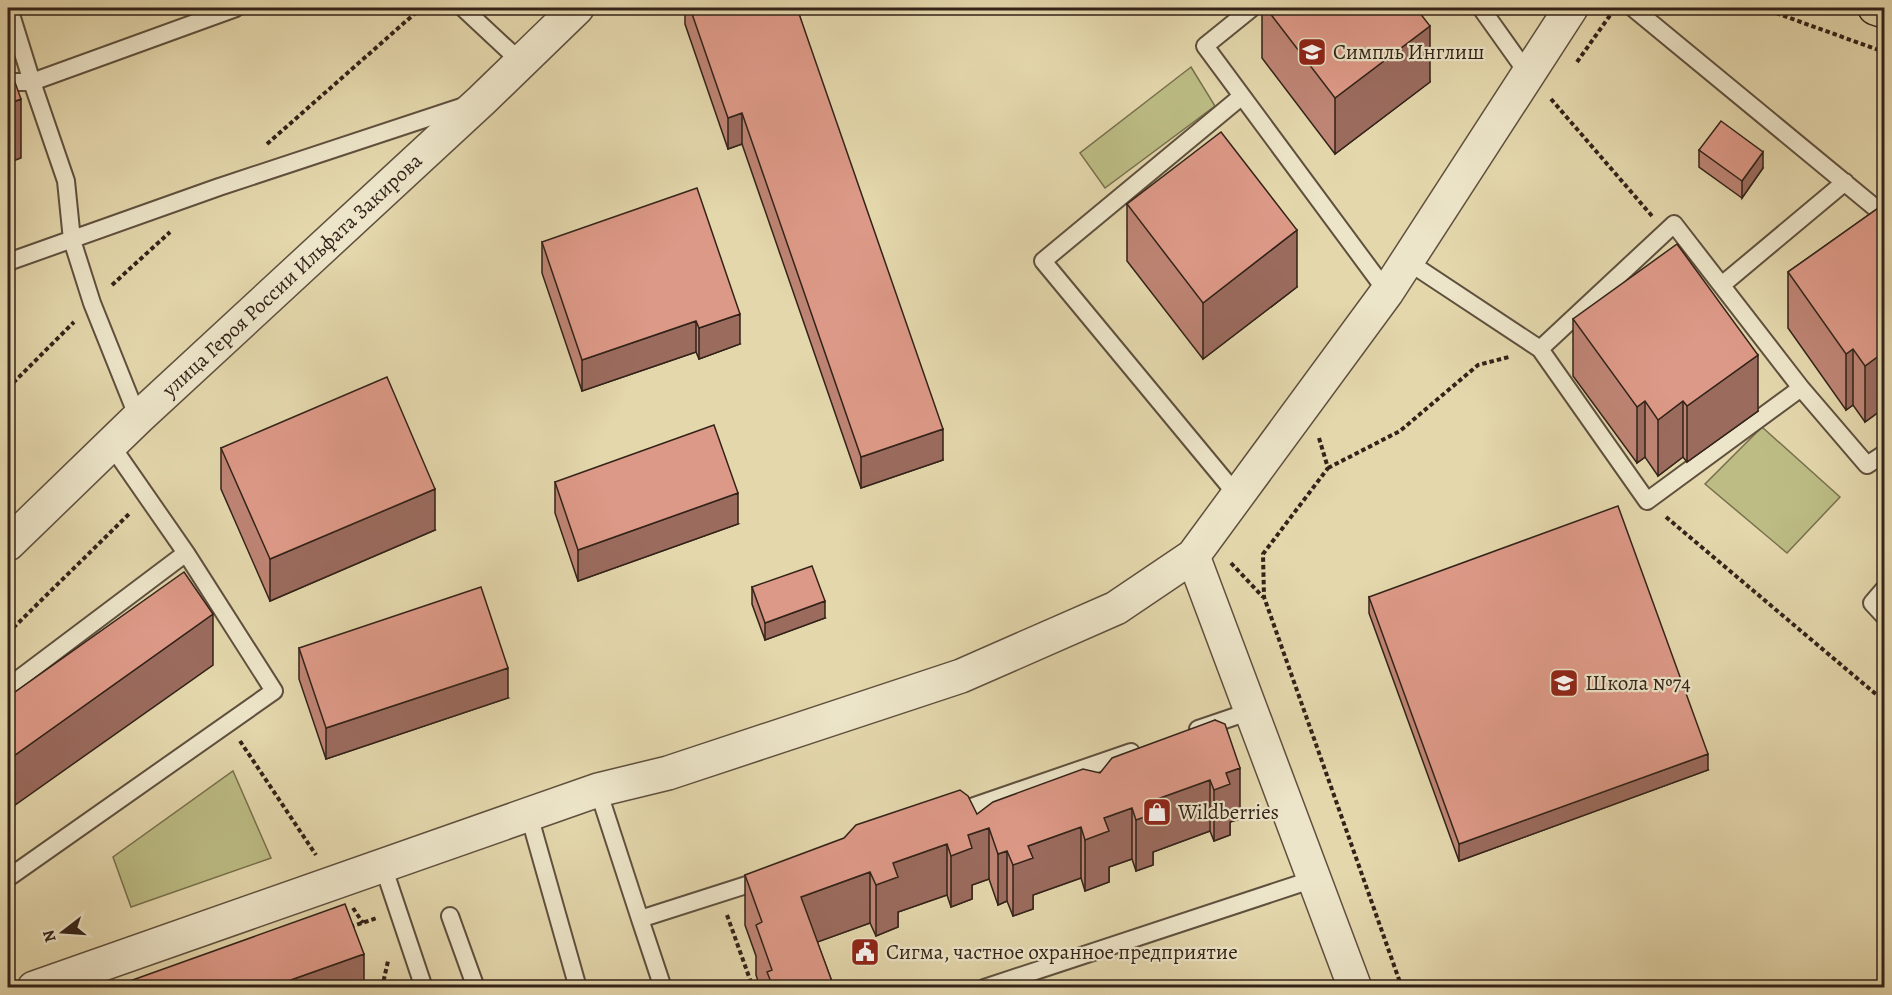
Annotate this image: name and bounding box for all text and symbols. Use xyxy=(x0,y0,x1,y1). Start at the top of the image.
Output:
school or university icon: Симпль Инглиш xyxy=(1296,36,1328,68)
place label: Симпль Инглиш xyxy=(1333,38,1484,66)
street label: улица Героя России Ильфата Закирова xyxy=(155,147,428,404)
school or university icon: Школа №74 xyxy=(1548,667,1580,699)
place label: Школа №74 xyxy=(1585,669,1691,697)
shop icon: Wildberries xyxy=(1141,796,1173,828)
place label: Wildberries xyxy=(1177,798,1279,826)
north arrow xyxy=(33,902,93,962)
text: N xyxy=(37,927,62,945)
public building icon: Сигма, частное охранное предприятие xyxy=(849,936,881,968)
place label: Сигма, частное охранное предприятие xyxy=(886,938,1238,966)

